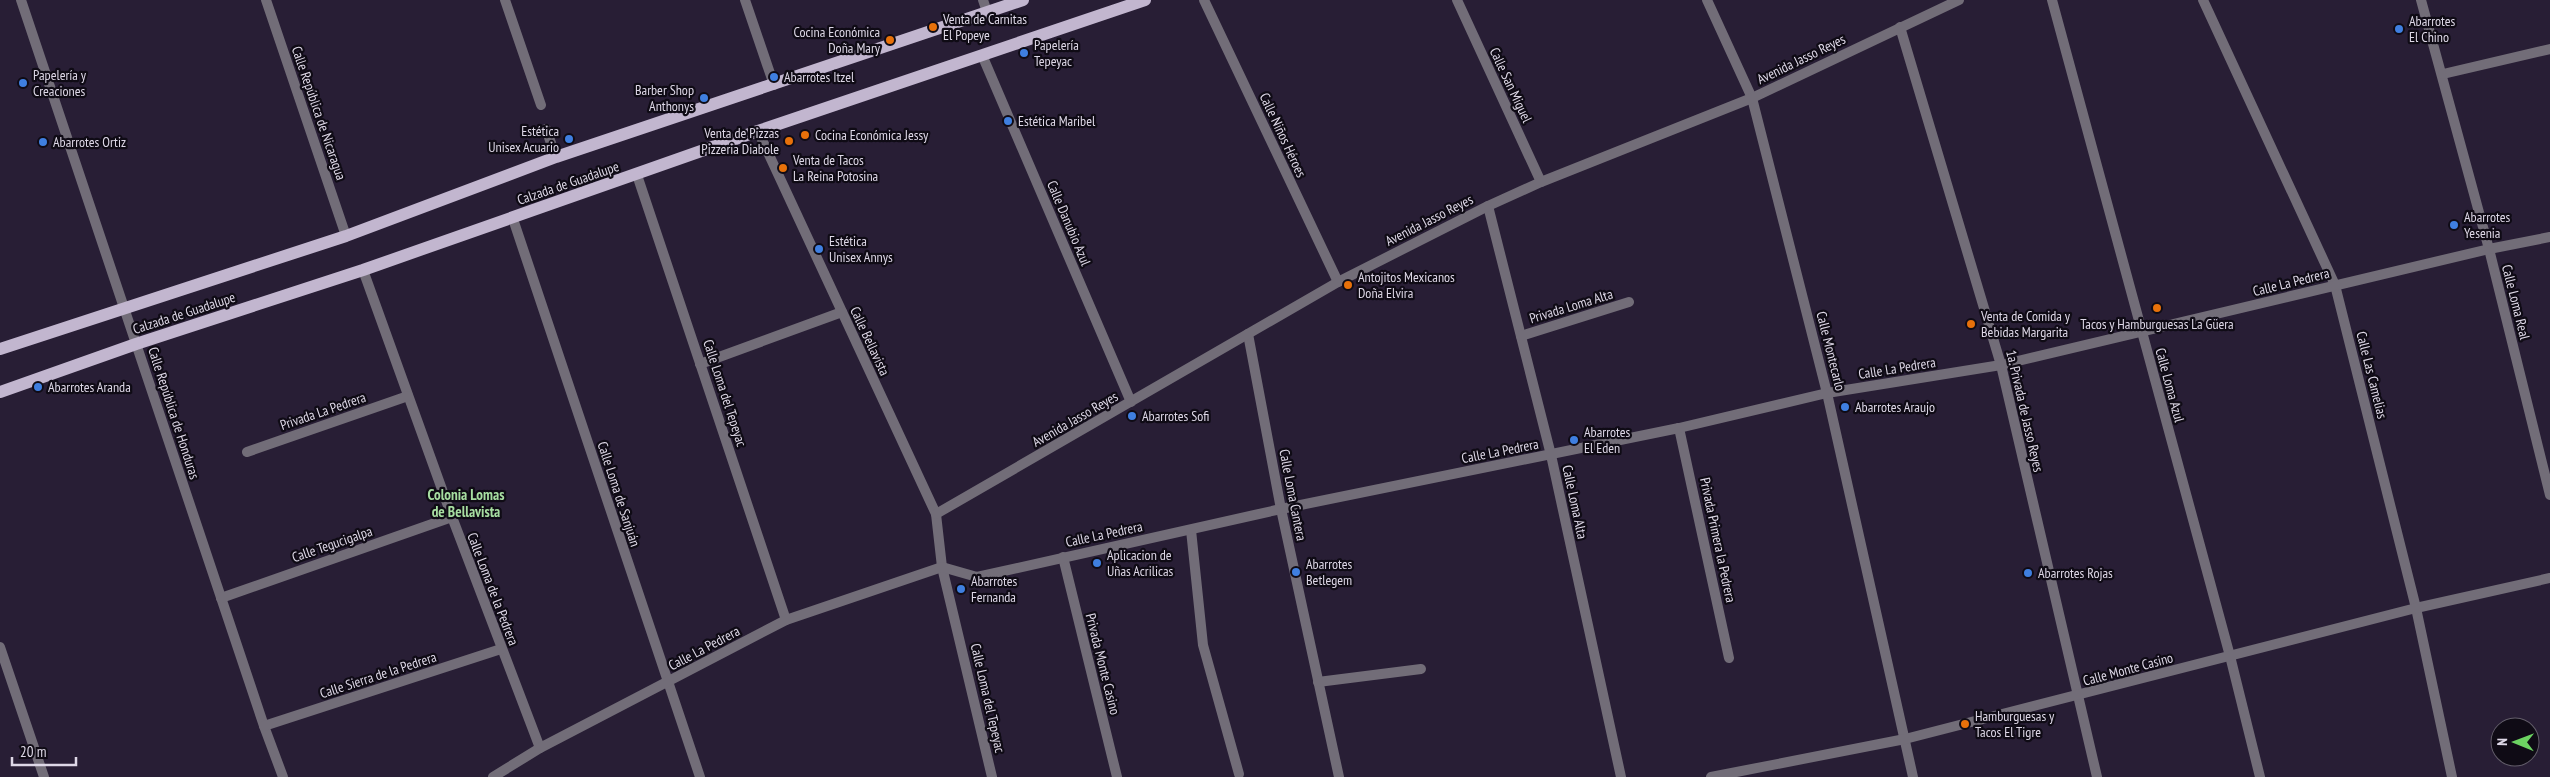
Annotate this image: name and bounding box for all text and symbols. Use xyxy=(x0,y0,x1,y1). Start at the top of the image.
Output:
place label: Venta de Carnitas El Popeye xyxy=(942,10,1027,44)
place label: Abarrotes El Chino xyxy=(2409,12,2456,46)
marker: Venta de Carnitas El Popeye xyxy=(927,21,939,33)
place label: Cocina Económica Doña Mary xyxy=(793,23,881,57)
marker: Abarrotes El Chino xyxy=(2393,23,2405,35)
street label: Avenida Jasso Reyes xyxy=(1754,30,1848,88)
marker: Cocina Económica Doña Mary xyxy=(884,34,896,46)
place label: Papelería Tepeyac xyxy=(1034,36,1079,70)
street label: Calle República de Nicaragua xyxy=(288,44,350,182)
street label: Calle San Miguel xyxy=(1486,45,1537,126)
marker: Papelería Tepeyac xyxy=(1018,47,1030,59)
place label: Papelería y Creaciones xyxy=(33,66,87,100)
place label: Abarrotes Itzel xyxy=(784,68,855,86)
marker: Abarrotes Itzel xyxy=(768,71,780,83)
marker: Papelería y Creaciones xyxy=(17,77,29,89)
place label: Barber Shop Anthonys xyxy=(635,81,694,115)
street label: Calle Niños Héroes xyxy=(1256,90,1311,180)
marker: Barber Shop Anthonys xyxy=(698,92,710,104)
place label: Estética Maribel xyxy=(1018,112,1096,130)
marker: Estética Maribel xyxy=(1002,115,1014,127)
place label: Estética Unisex Acuario xyxy=(488,122,559,156)
place label: Venta de Pizzas Pizzeria Diabole xyxy=(701,124,779,158)
place label: Cocina Económica Jessy xyxy=(815,126,929,144)
marker: Cocina Económica Jessy xyxy=(799,129,811,141)
place label: Abarrotes Ortiz xyxy=(53,133,126,151)
marker: Estética Unisex Acuario xyxy=(563,133,575,145)
marker: Venta de Pizzas Pizzeria Diabole xyxy=(783,135,795,147)
marker: Abarrotes Ortiz xyxy=(37,136,49,148)
place label: Venta de Tacos La Reina Potosina xyxy=(792,151,878,185)
street label: Calzada de Guadalupe xyxy=(515,157,622,209)
marker: Venta de Tacos La Reina Potosina xyxy=(777,162,789,174)
street label: Calle Danubio Azul xyxy=(1043,178,1095,269)
street label: Avenida Jasso Reyes xyxy=(1382,190,1476,250)
place label: Abarrotes Yesenia xyxy=(2464,208,2511,242)
marker: Abarrotes Yesenia xyxy=(2448,219,2460,231)
place label: Estética Unisex Annys xyxy=(829,232,893,266)
marker: Estética Unisex Annys xyxy=(813,243,825,255)
street label: Calle Loma Real xyxy=(2498,263,2534,342)
street label: Calle La Pedrera xyxy=(2251,264,2331,300)
place label: Antojitos Mexicanos Doña Elvira xyxy=(1358,268,1455,302)
marker: Antojitos Mexicanos Doña Elvira xyxy=(1342,279,1354,291)
street label: Privada Loma Alta xyxy=(1527,285,1615,327)
street label: Calzada de Guadalupe xyxy=(131,288,238,338)
marker: Tacos y Hamburguesas La Güera xyxy=(2151,302,2163,314)
street label: Calle Bellavista xyxy=(846,304,894,378)
place label: Venta de Comida y Bebidas Margarita xyxy=(1980,307,2071,341)
street label: Calle Montecarlo xyxy=(1812,309,1850,393)
place label: Tacos y Hamburguesas La Güera xyxy=(2080,315,2234,333)
marker: Venta de Comida y Bebidas Margarita xyxy=(1965,318,1977,330)
street label: Calle Las Camelias xyxy=(2352,329,2392,421)
street label: Calle Loma del Tepeyac xyxy=(699,337,751,449)
street label: Calle República de Honduras xyxy=(144,345,204,482)
street label: Calle Loma Azul xyxy=(2151,346,2189,425)
street label: 1a. Privada de Jasso Reyes xyxy=(2002,348,2048,474)
street label: Calle La Pedrera xyxy=(1857,353,1937,383)
place label: Abarrotes Aranda xyxy=(48,378,131,396)
marker: Abarrotes Aranda xyxy=(32,381,44,393)
street label: Avenida Jasso Reyes xyxy=(1029,387,1121,451)
street label: Privada La Pedrera xyxy=(278,388,368,434)
place label: Abarrotes Araujo xyxy=(1855,398,1935,416)
marker: Abarrotes Araujo xyxy=(1839,401,1851,413)
place label: Abarrotes Sofi xyxy=(1142,407,1209,425)
marker: Abarrotes Sofi xyxy=(1126,410,1138,422)
place label: Abarrotes El Eden xyxy=(1584,423,1631,457)
marker: Abarrotes El Eden xyxy=(1568,434,1580,446)
street label: Calle La Pedrera xyxy=(1460,435,1540,467)
street label: Calle Loma de Sanjuán xyxy=(594,439,644,549)
street label: Calle Loma Cantera xyxy=(1275,448,1311,542)
street label: Calle Loma Alta xyxy=(1558,463,1592,541)
street label: Privada Primera la Pedrera xyxy=(1696,476,1740,604)
district label: Colonia Lomas de Bellavista xyxy=(428,485,504,521)
street label: Calle La Pedrera xyxy=(1064,517,1144,551)
street label: Calle Tegucigalpa xyxy=(289,522,375,566)
street label: Calle Loma de la Pedrera xyxy=(463,530,523,648)
place label: Aplicacion de Uñas Acrilicas xyxy=(1107,546,1174,580)
place label: Abarrotes Betlegem xyxy=(1306,555,1353,589)
marker: Aplicacion de Uñas Acrilicas xyxy=(1091,557,1103,569)
place label: Abarrotes Rojas xyxy=(2038,564,2113,582)
marker: Abarrotes Betlegem xyxy=(1290,566,1302,578)
marker: Abarrotes Rojas xyxy=(2022,567,2034,579)
place label: Abarrotes Fernanda xyxy=(971,572,1018,606)
marker: Abarrotes Fernanda xyxy=(955,583,967,595)
street label: Privada Monte Casino xyxy=(1082,611,1124,717)
street label: Calle La Pedrera xyxy=(665,622,743,674)
street label: Calle Loma del Tepeyac xyxy=(967,641,1009,755)
street label: Calle Sierra de la Pedrera xyxy=(317,648,439,702)
street label: Calle Monte Casino xyxy=(2081,648,2175,690)
place label: Hamburguesas y Tacos El Tigre xyxy=(1975,707,2055,741)
north arrow xyxy=(2490,717,2540,767)
marker: Hamburguesas y Tacos El Tigre xyxy=(1959,718,1971,730)
scale bar xyxy=(12,734,76,766)
text: N xyxy=(2493,738,2511,746)
text: 20 m xyxy=(20,742,46,761)

